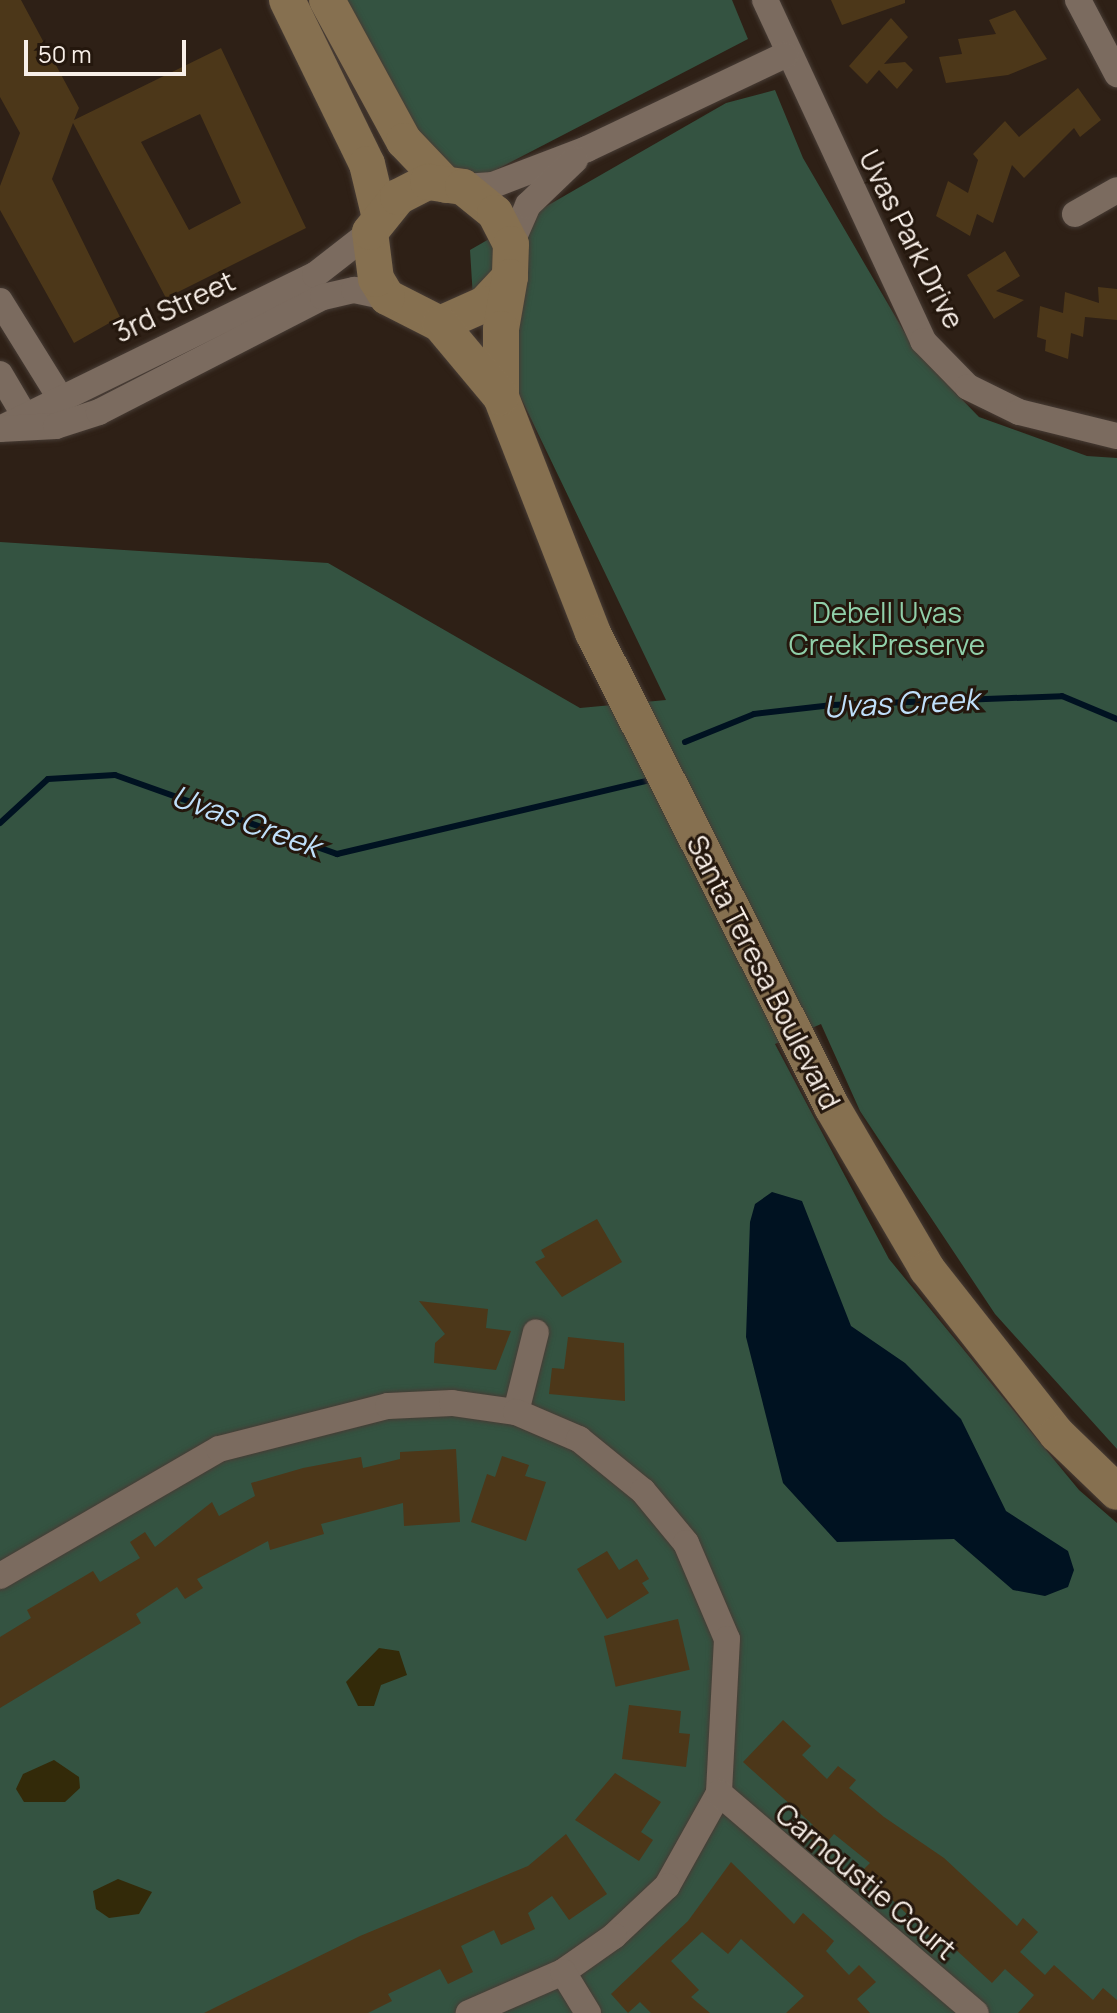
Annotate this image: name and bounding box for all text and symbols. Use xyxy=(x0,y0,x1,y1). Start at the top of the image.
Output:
scale bar xyxy=(28,24,190,74)
text: 50 m xyxy=(38,37,92,70)
street label: Uvas Park Drive xyxy=(853,144,971,334)
street label: 3rd Street xyxy=(108,263,240,349)
park label: Debell Uvas Creek Preserve xyxy=(789,595,985,661)
water label: Uvas Creek xyxy=(822,681,980,725)
water label: Uvas Creek xyxy=(167,777,325,865)
street label: Santa Teresa Boulevard xyxy=(680,830,848,1114)
street label: Carnoustie Court xyxy=(769,1796,963,1966)

